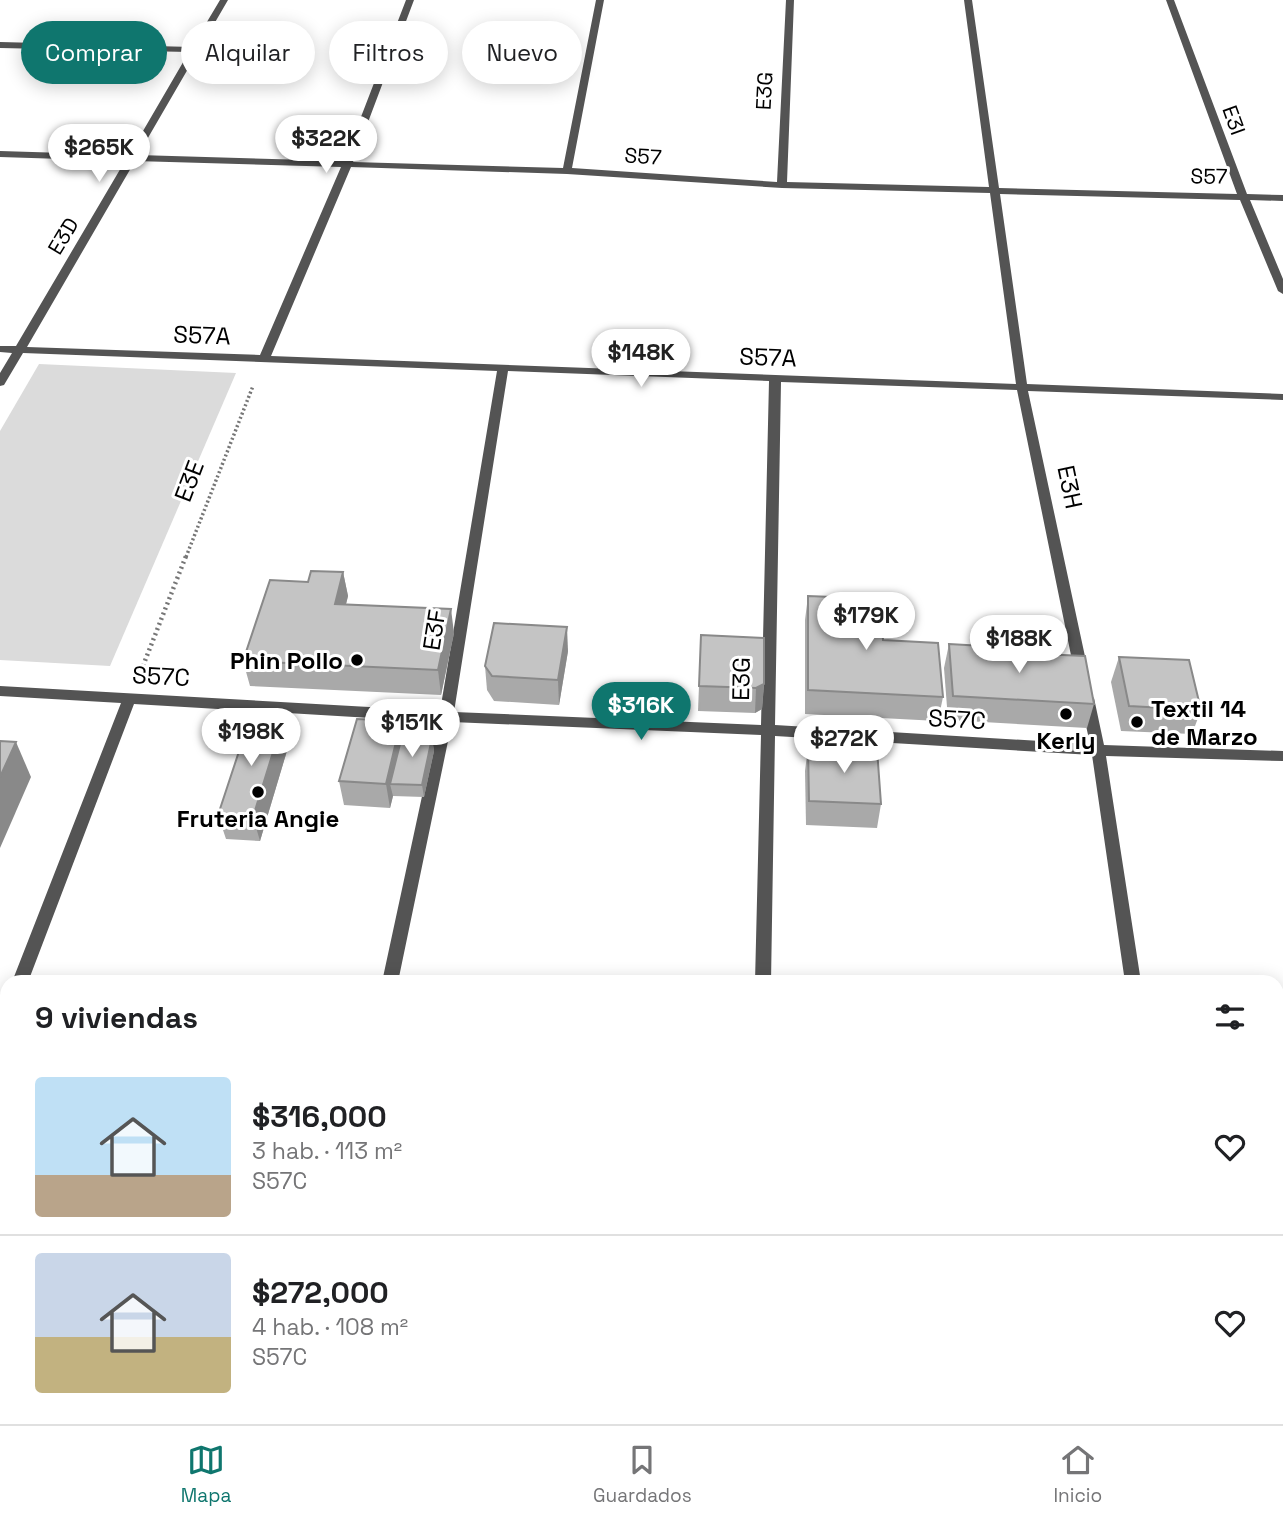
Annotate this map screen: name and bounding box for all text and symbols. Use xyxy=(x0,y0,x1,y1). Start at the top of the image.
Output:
chip: Comprar xyxy=(21,21,167,84)
chip: Alquilar xyxy=(181,21,315,84)
chip: Filtros xyxy=(329,21,448,84)
chip: Nuevo xyxy=(462,21,582,84)
street label: E3G xyxy=(750,71,778,111)
street label: E3I xyxy=(1216,101,1252,139)
pin: $322K xyxy=(277,116,375,175)
text: $322K xyxy=(291,123,361,153)
pin: $265K xyxy=(50,124,148,184)
text: $265K xyxy=(64,132,134,162)
street label: S57 xyxy=(624,141,663,171)
street label: S57 xyxy=(1190,162,1228,190)
street label: E3D xyxy=(42,213,84,259)
street label: S57A xyxy=(173,319,231,351)
pin: $148K xyxy=(592,330,690,389)
text: $148K xyxy=(607,337,675,367)
street label: S57A xyxy=(739,341,797,373)
street label: E3E xyxy=(167,456,211,506)
street label: E3H xyxy=(1050,462,1090,512)
pin: $179K xyxy=(817,592,915,652)
text: $179K xyxy=(833,600,899,630)
street label: E3F xyxy=(415,607,453,653)
pin: $188K xyxy=(970,616,1068,675)
text: $188K xyxy=(986,623,1052,653)
place label: Phin Pollo xyxy=(230,645,343,676)
marker: Phin Pollo xyxy=(349,652,365,668)
street label: E3G xyxy=(725,657,757,701)
street label: S57C xyxy=(131,659,191,693)
pin: $316K xyxy=(592,682,690,742)
text: $316K xyxy=(608,690,674,720)
place label: Textil 14 de Marzo xyxy=(1151,693,1258,752)
pin: $151K xyxy=(363,700,461,759)
street label: S57C xyxy=(927,702,987,736)
marker: Kerly xyxy=(1058,706,1074,722)
text: $151K xyxy=(381,707,443,737)
pin: $198K xyxy=(202,708,300,768)
marker: Textil 14 de Marzo xyxy=(1129,714,1145,730)
text: $198K xyxy=(218,716,284,746)
pin: $272K xyxy=(795,716,893,775)
text: $272K xyxy=(810,723,878,753)
place label: Kerly xyxy=(1036,725,1096,756)
marker: Fruteria Angie xyxy=(250,784,266,800)
place label: Fruteria Angie xyxy=(177,803,339,834)
text: 9 viviendas xyxy=(35,998,198,1037)
icon: filters xyxy=(1211,998,1249,1036)
text: $316,000 xyxy=(252,1097,387,1136)
icon: home xyxy=(91,1105,175,1189)
icon: heart xyxy=(1211,1128,1249,1166)
text: 3 hab. · 113 m² xyxy=(252,1136,402,1166)
text: S57C xyxy=(252,1166,307,1196)
text: $272,000 xyxy=(252,1273,389,1312)
icon: home xyxy=(91,1281,175,1365)
icon: heart xyxy=(1211,1304,1249,1342)
text: 4 hab. · 108 m² xyxy=(252,1312,408,1342)
text: S57C xyxy=(252,1342,307,1372)
tab: Mapa xyxy=(181,1441,231,1508)
tab: Guardados xyxy=(593,1441,692,1508)
tab: Inicio xyxy=(1053,1441,1102,1508)

